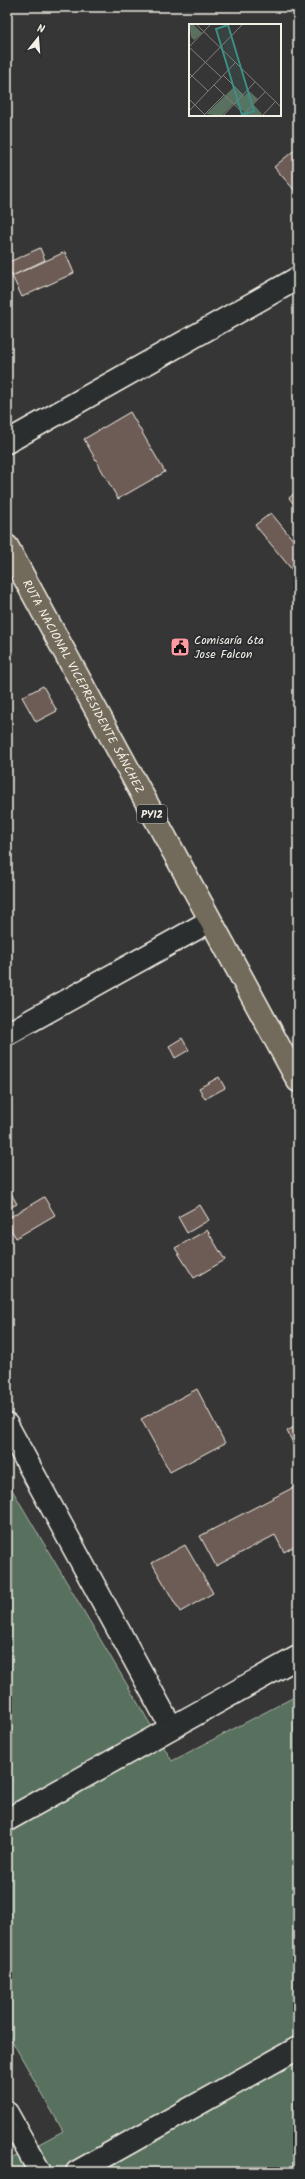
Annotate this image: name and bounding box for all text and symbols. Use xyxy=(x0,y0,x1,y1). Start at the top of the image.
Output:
north arrow xyxy=(18,18,58,58)
text: N xyxy=(35,20,47,39)
inset map xyxy=(189,24,281,116)
street label: RUTA NACIONAL VICEPRESIDENTE SÁNCHEZ xyxy=(17,576,149,797)
place label: Comisaría 6ta Jose Falcon xyxy=(194,631,264,664)
public building icon: Comisaría 6ta Jose Falcon xyxy=(169,636,191,658)
road number: PY12 xyxy=(137,805,167,823)

